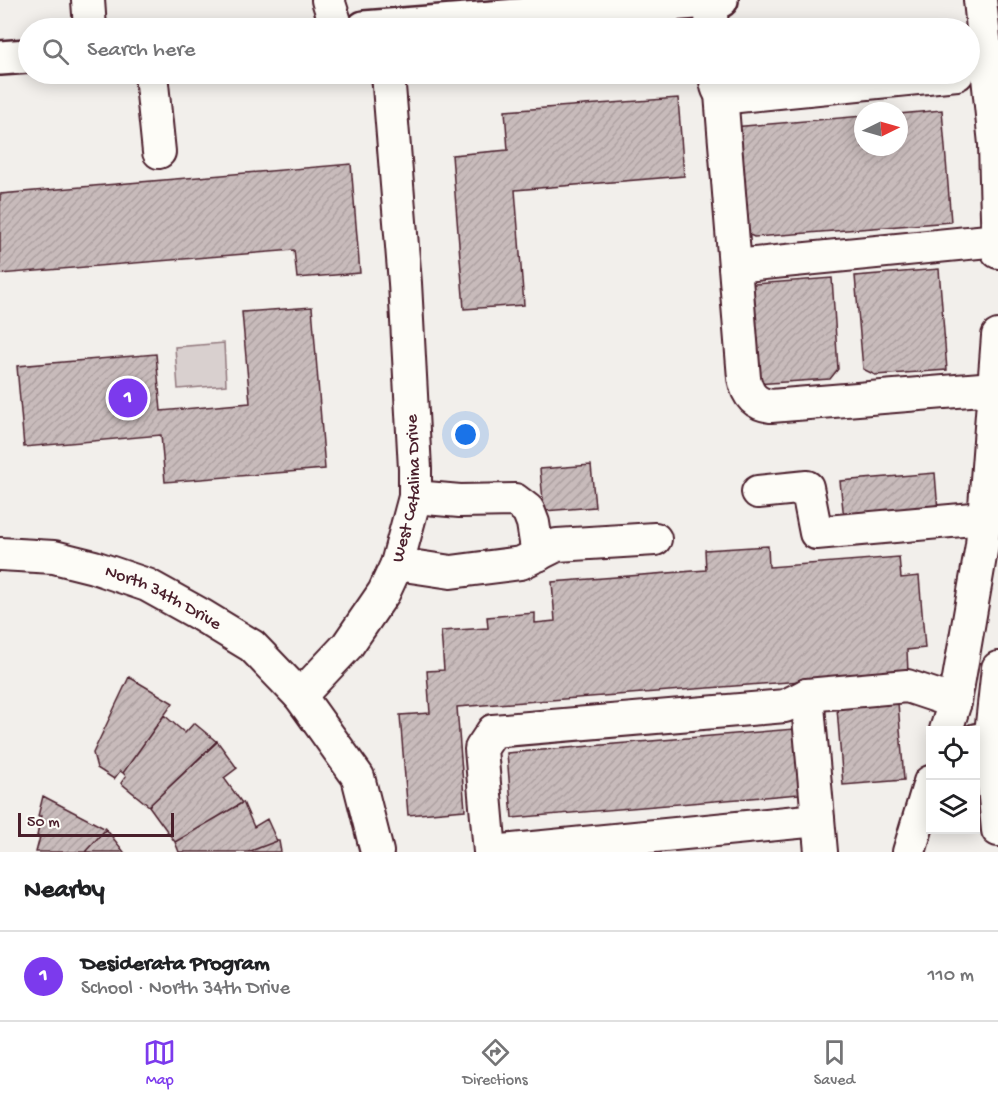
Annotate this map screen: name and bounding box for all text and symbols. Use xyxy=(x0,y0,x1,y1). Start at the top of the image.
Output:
search box xyxy=(18,18,980,84)
icon: search xyxy=(39,35,72,68)
text: Search here xyxy=(87,38,195,64)
north arrow xyxy=(854,102,908,156)
pin: 1 xyxy=(108,376,148,420)
street label: West Catalina Drive xyxy=(387,413,426,565)
your location xyxy=(451,420,480,449)
street label: North 34th Drive xyxy=(102,561,225,636)
map controls xyxy=(926,726,980,834)
button: locate xyxy=(926,726,980,780)
button: layers xyxy=(926,780,980,834)
scale bar xyxy=(18,810,174,838)
text: 50 m xyxy=(27,814,60,833)
text: Nearby xyxy=(24,876,105,907)
text: Desiderata Program xyxy=(81,952,270,978)
text: 1 xyxy=(39,965,48,988)
text: 110 m xyxy=(928,965,974,988)
text: School · North 34th Drive xyxy=(81,978,290,1001)
tab: Map xyxy=(143,1036,176,1091)
tab: Directions xyxy=(462,1036,528,1091)
tab: Saved xyxy=(814,1036,855,1091)

